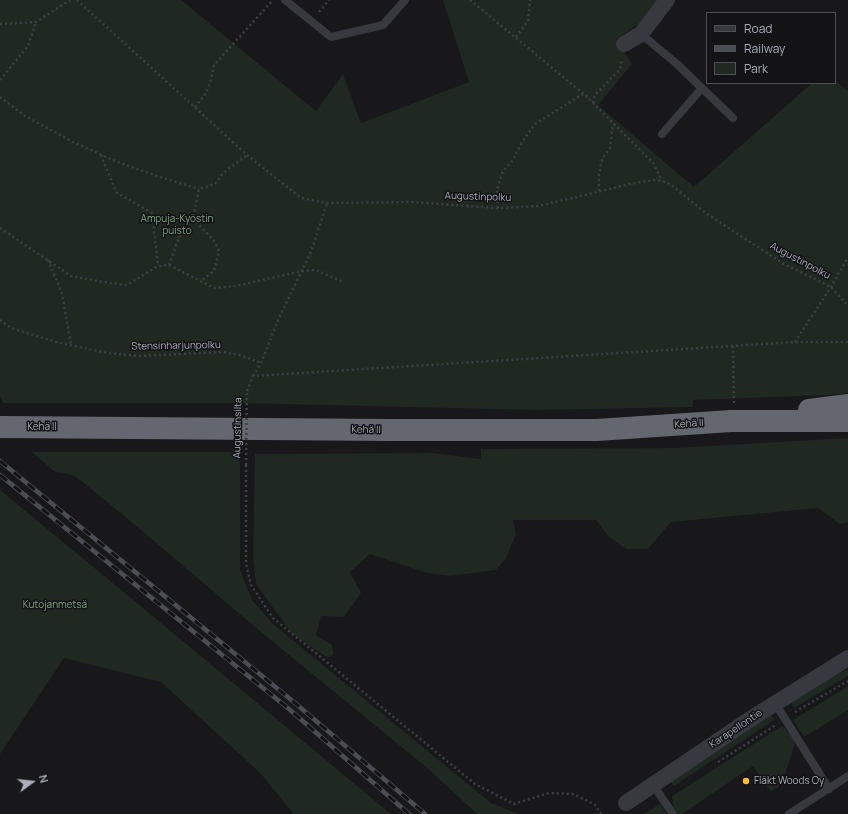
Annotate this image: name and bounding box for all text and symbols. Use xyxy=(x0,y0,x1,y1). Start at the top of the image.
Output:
legend xyxy=(706,12,836,84)
text: Road xyxy=(744,20,772,37)
text: Railway xyxy=(744,40,785,57)
text: Park xyxy=(744,60,768,77)
street label: Augustinpolku xyxy=(444,190,512,204)
park label: Ampuja-Kyöstin puisto xyxy=(141,213,213,236)
street label: Augustinpolku xyxy=(768,240,832,282)
street label: Stensinharjunpolku xyxy=(131,339,221,353)
street label: Augustinsilta xyxy=(231,397,245,459)
street label: Kehä II xyxy=(674,417,704,431)
street label: Kehä II xyxy=(27,421,57,433)
street label: Kehä II xyxy=(351,424,381,436)
park label: Kutojanmetsä xyxy=(23,599,87,611)
street label: Karapellontie xyxy=(707,707,765,751)
north arrow xyxy=(12,762,52,802)
text: N xyxy=(36,773,52,785)
place label: Fläkt Woods Oy xyxy=(754,775,824,787)
marker: Fläkt Woods Oy xyxy=(741,776,751,786)

